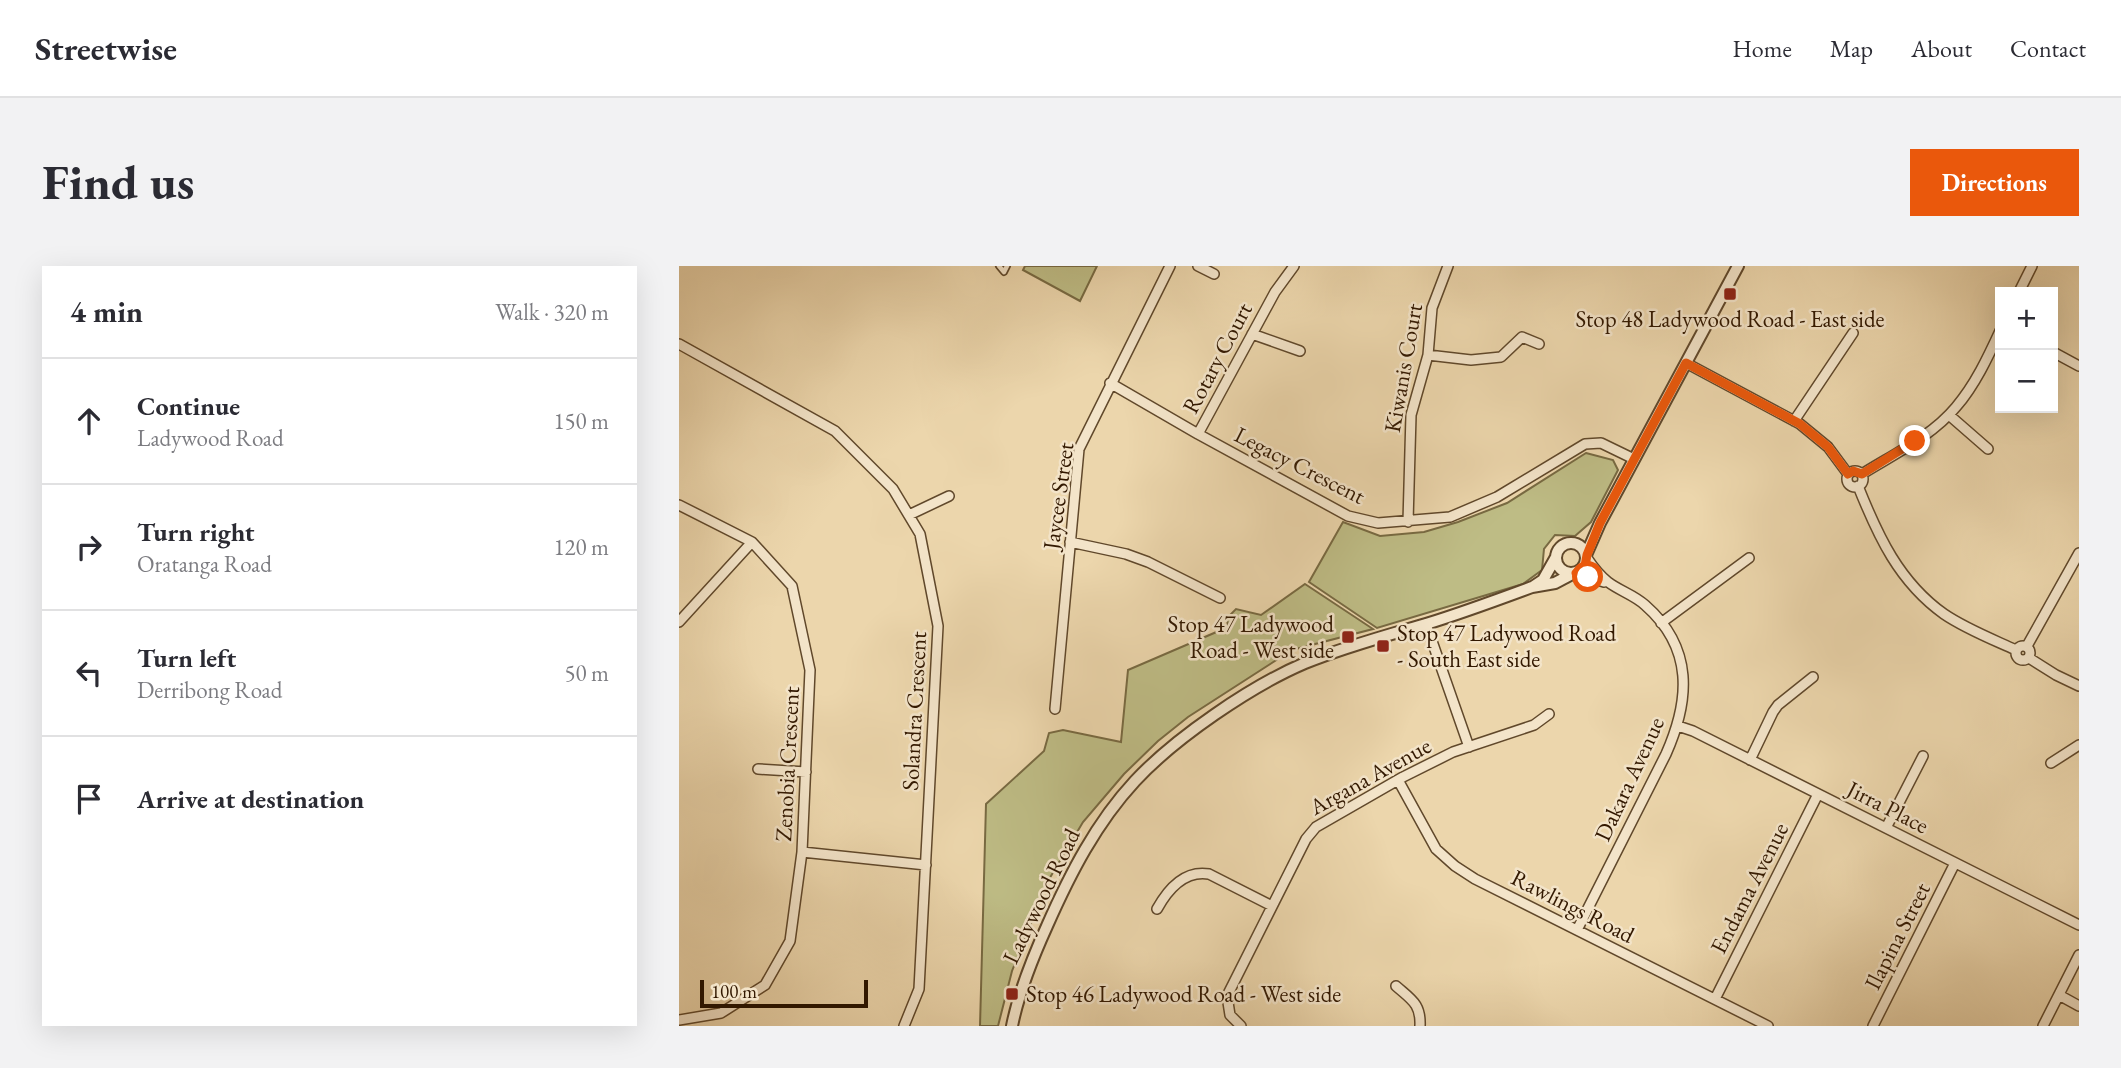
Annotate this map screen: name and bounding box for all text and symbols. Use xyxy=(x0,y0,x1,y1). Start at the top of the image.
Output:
text: Streetwise xyxy=(35,27,177,70)
text: Home xyxy=(1732,33,1792,64)
text: Map xyxy=(1830,33,1873,64)
text: About xyxy=(1911,33,1972,64)
text: Contact xyxy=(2010,33,2086,64)
button: Directions xyxy=(1910,149,2079,216)
text: Find us xyxy=(42,150,194,214)
marker: Stop 48 Ladywood Road - East side xyxy=(1722,286,1738,302)
map controls xyxy=(1995,287,2058,413)
button: + xyxy=(1995,287,2058,350)
text: 4 min xyxy=(70,292,143,331)
text: Walk · 320 m xyxy=(495,297,609,327)
street label: Rotary Court xyxy=(1175,297,1259,419)
street label: Kiwanis Court xyxy=(1377,300,1429,435)
place label: Stop 48 Ladywood Road - East side xyxy=(1575,304,1885,334)
button: − xyxy=(1995,350,2058,413)
text: Continue xyxy=(137,389,240,423)
icon: ahead xyxy=(70,402,108,440)
text: 150 m xyxy=(553,406,609,436)
street label: Legacy Crescent xyxy=(1230,419,1371,511)
text: Ladywood Road xyxy=(137,423,284,453)
route end xyxy=(1899,425,1930,456)
street label: Jaycee Street xyxy=(1035,440,1080,554)
text: Turn right xyxy=(137,515,255,549)
icon: right xyxy=(70,528,108,566)
text: 120 m xyxy=(553,532,609,562)
text: Oratanga Road xyxy=(137,549,272,579)
route start xyxy=(1572,561,1603,592)
place label: Stop 47 Ladywood Road - West side xyxy=(1168,609,1334,665)
place label: Stop 47 Ladywood Road - South East side xyxy=(1397,618,1617,674)
marker: Stop 47 Ladywood Road - West side xyxy=(1340,629,1356,645)
street label: Solandra Crescent xyxy=(895,630,933,791)
marker: Stop 47 Ladywood Road - South East side xyxy=(1375,638,1391,654)
text: Turn left xyxy=(137,641,236,675)
icon: left xyxy=(70,654,108,692)
text: 50 m xyxy=(564,658,609,688)
text: Derribong Road xyxy=(137,675,282,705)
street label: Zenobia Crescent xyxy=(768,685,806,842)
street label: Dakara Avenue xyxy=(1587,712,1671,846)
street label: Argana Avenue xyxy=(1303,730,1436,822)
street label: Jirra Place xyxy=(1840,773,1934,840)
icon: arrive xyxy=(70,780,108,818)
text: Arrive at destination xyxy=(137,782,364,816)
street label: Endama Avenue xyxy=(1703,817,1795,959)
street label: Ladywood Road xyxy=(995,823,1087,968)
street label: Rawlings Road xyxy=(1506,862,1640,950)
street label: Ilapina Street xyxy=(1857,877,1937,995)
scale bar xyxy=(700,977,868,1009)
text: 100 m xyxy=(711,979,757,1004)
place label: Stop 46 Ladywood Road - West side xyxy=(1026,979,1341,1009)
marker: Stop 46 Ladywood Road - West side xyxy=(1004,986,1020,1002)

